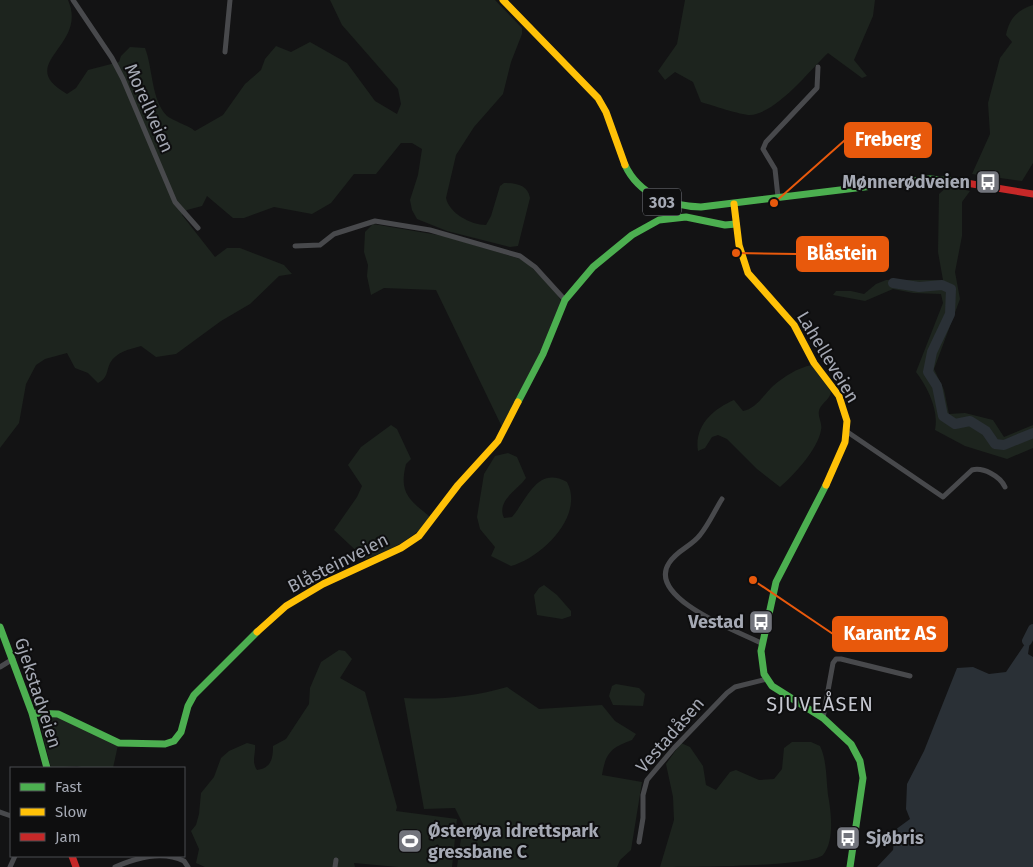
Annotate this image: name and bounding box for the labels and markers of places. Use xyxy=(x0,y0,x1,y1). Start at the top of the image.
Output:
callout: Freberg xyxy=(845,123,931,157)
bus stop icon: Mønnerødveien xyxy=(975,169,1001,195)
place label: Mønnerødveien xyxy=(842,171,970,193)
callout: Blåstein xyxy=(797,237,888,271)
bus stop icon: Vestad xyxy=(748,609,774,635)
place label: Vestad xyxy=(687,611,744,633)
callout: Karantz AS xyxy=(833,617,947,651)
place label: Østerøya idrettspark gressbane C xyxy=(428,820,600,863)
bus stop icon: Sjøbris xyxy=(835,825,861,851)
place label: Sjøbris xyxy=(866,827,924,849)
sports icon: Østerøya idrettspark gressbane C xyxy=(397,828,423,854)

